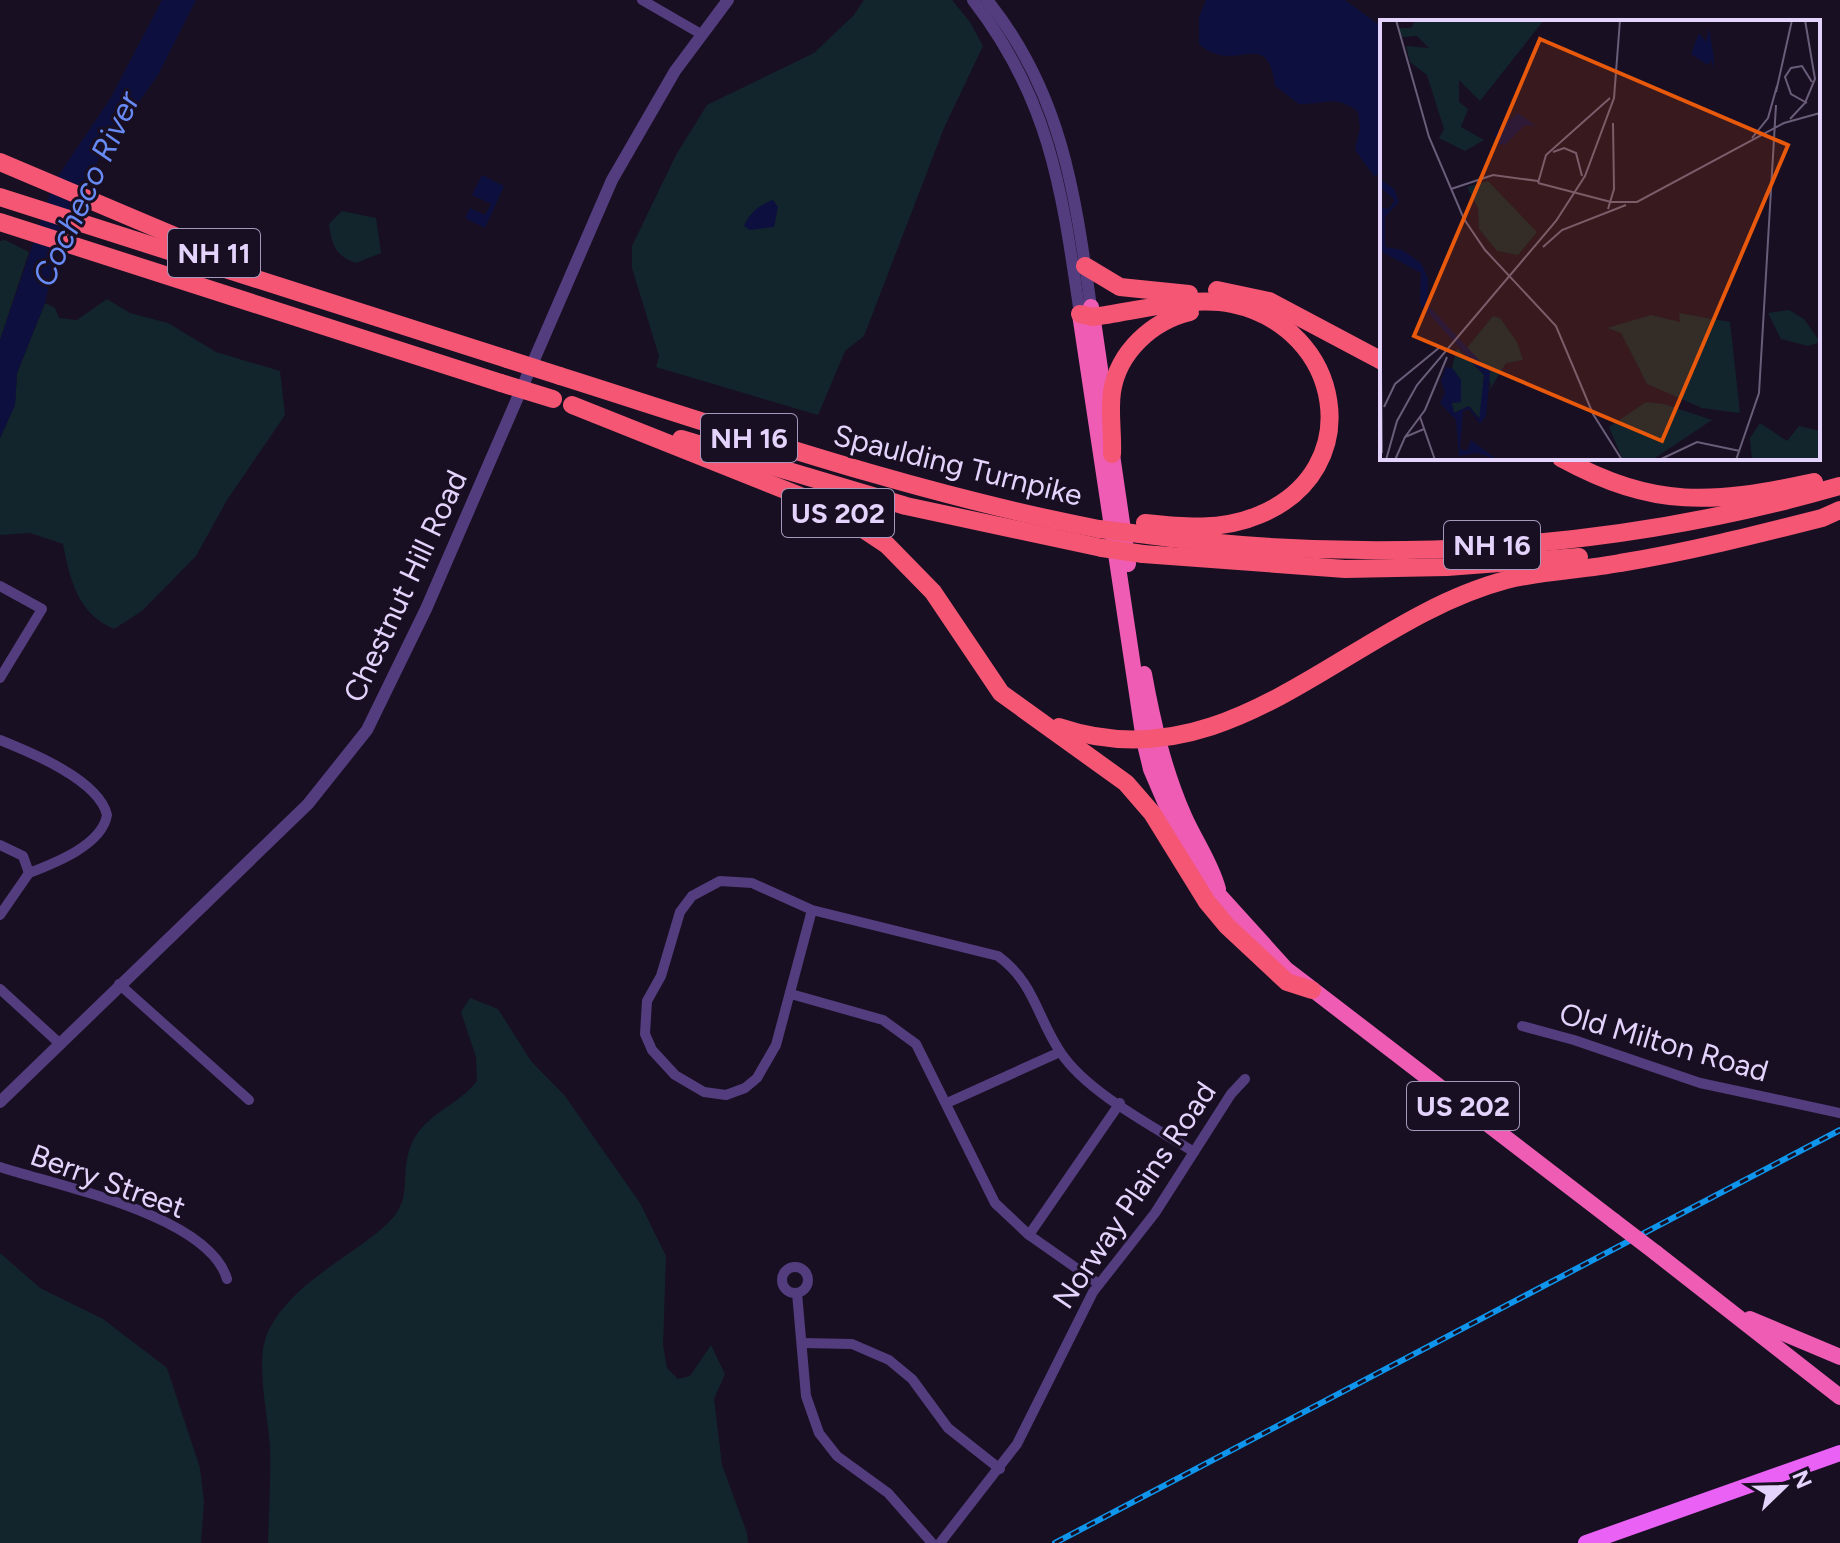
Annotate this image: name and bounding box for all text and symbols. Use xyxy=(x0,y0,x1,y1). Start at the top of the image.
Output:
inset map xyxy=(1380,20,1820,460)
water label: Cocheco River xyxy=(24,85,148,292)
road number: NH 11 xyxy=(168,229,260,277)
road number: NH 16 xyxy=(701,414,797,462)
street label: Spaulding Turnpike xyxy=(830,416,1086,514)
street label: Chestnut Hill Road xyxy=(335,464,475,708)
road number: US 202 xyxy=(782,489,894,537)
road number: NH 16 xyxy=(1444,521,1540,569)
street label: Old Milton Road xyxy=(1555,994,1773,1090)
street label: Norway Plains Road xyxy=(1044,1075,1224,1315)
road number: US 202 xyxy=(1407,1082,1519,1130)
street label: Berry Street xyxy=(25,1136,191,1226)
north arrow xyxy=(1744,1447,1824,1527)
text: N xyxy=(1786,1466,1818,1492)

